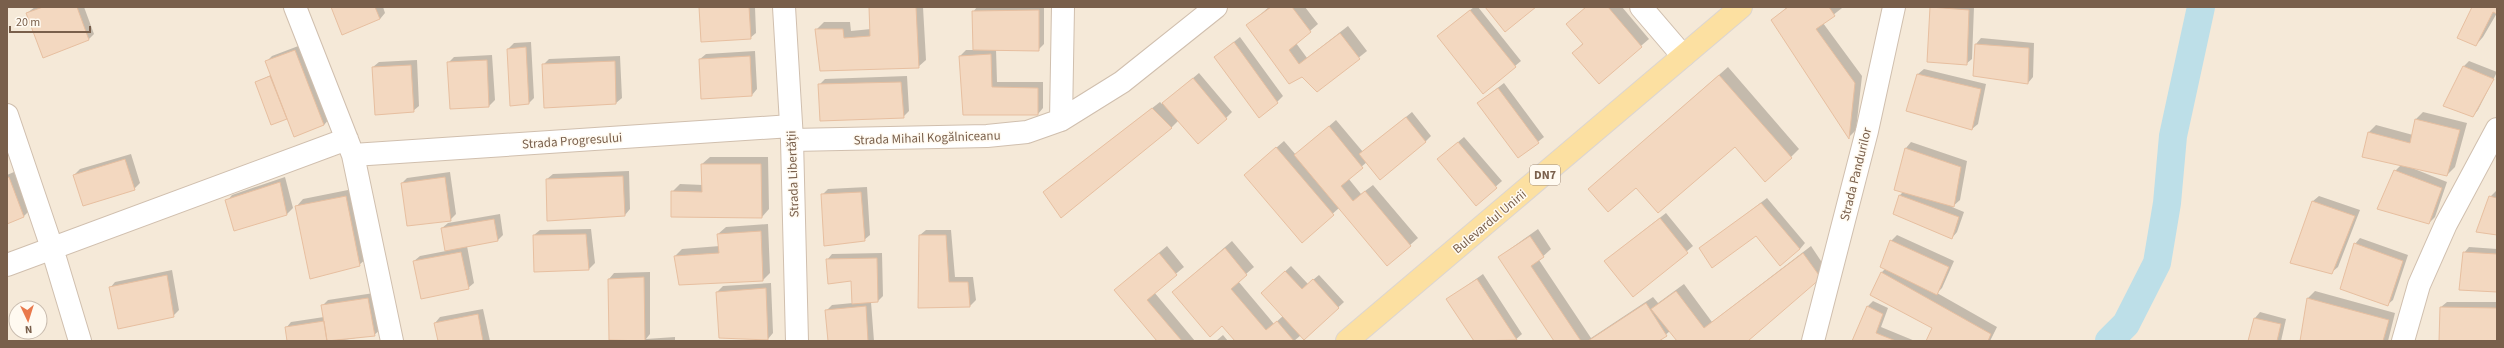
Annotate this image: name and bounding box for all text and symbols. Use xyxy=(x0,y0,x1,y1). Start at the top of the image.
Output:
scale bar xyxy=(10,8,90,34)
text: 20 m xyxy=(16,14,40,31)
street label: Strada Pandurilor xyxy=(1836,125,1876,223)
street label: Strada Mihail Kogălniceanu xyxy=(853,126,1001,150)
street label: Strada Progresului xyxy=(521,129,623,153)
street label: Strada Libertății xyxy=(782,130,804,218)
road number: DN7 xyxy=(1530,165,1560,185)
street label: Bulevardul Unirii xyxy=(1449,186,1530,258)
north arrow xyxy=(8,300,48,340)
text: N xyxy=(24,322,33,337)

